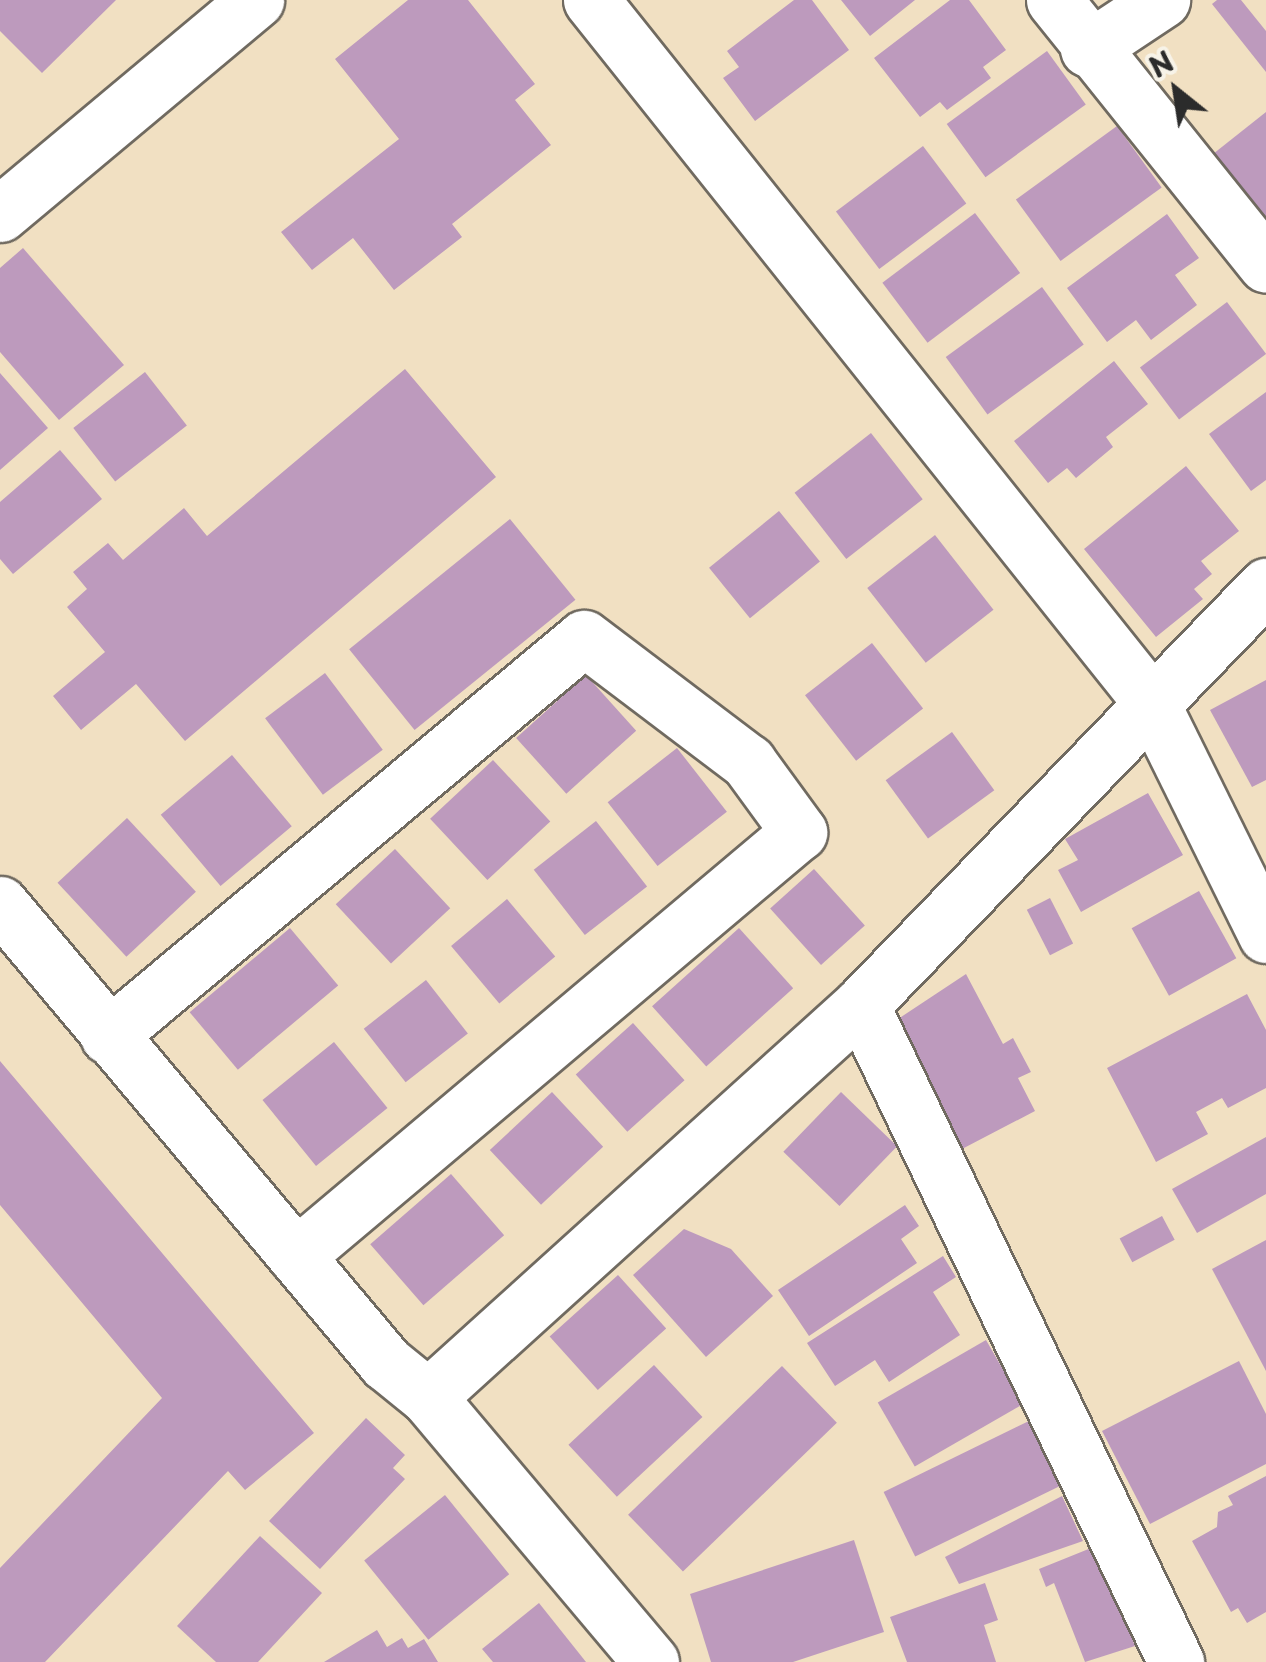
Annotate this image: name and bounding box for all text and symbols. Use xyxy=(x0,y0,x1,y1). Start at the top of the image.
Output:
text: N xyxy=(1140,39,1181,88)
north arrow xyxy=(1126,40,1226,140)

